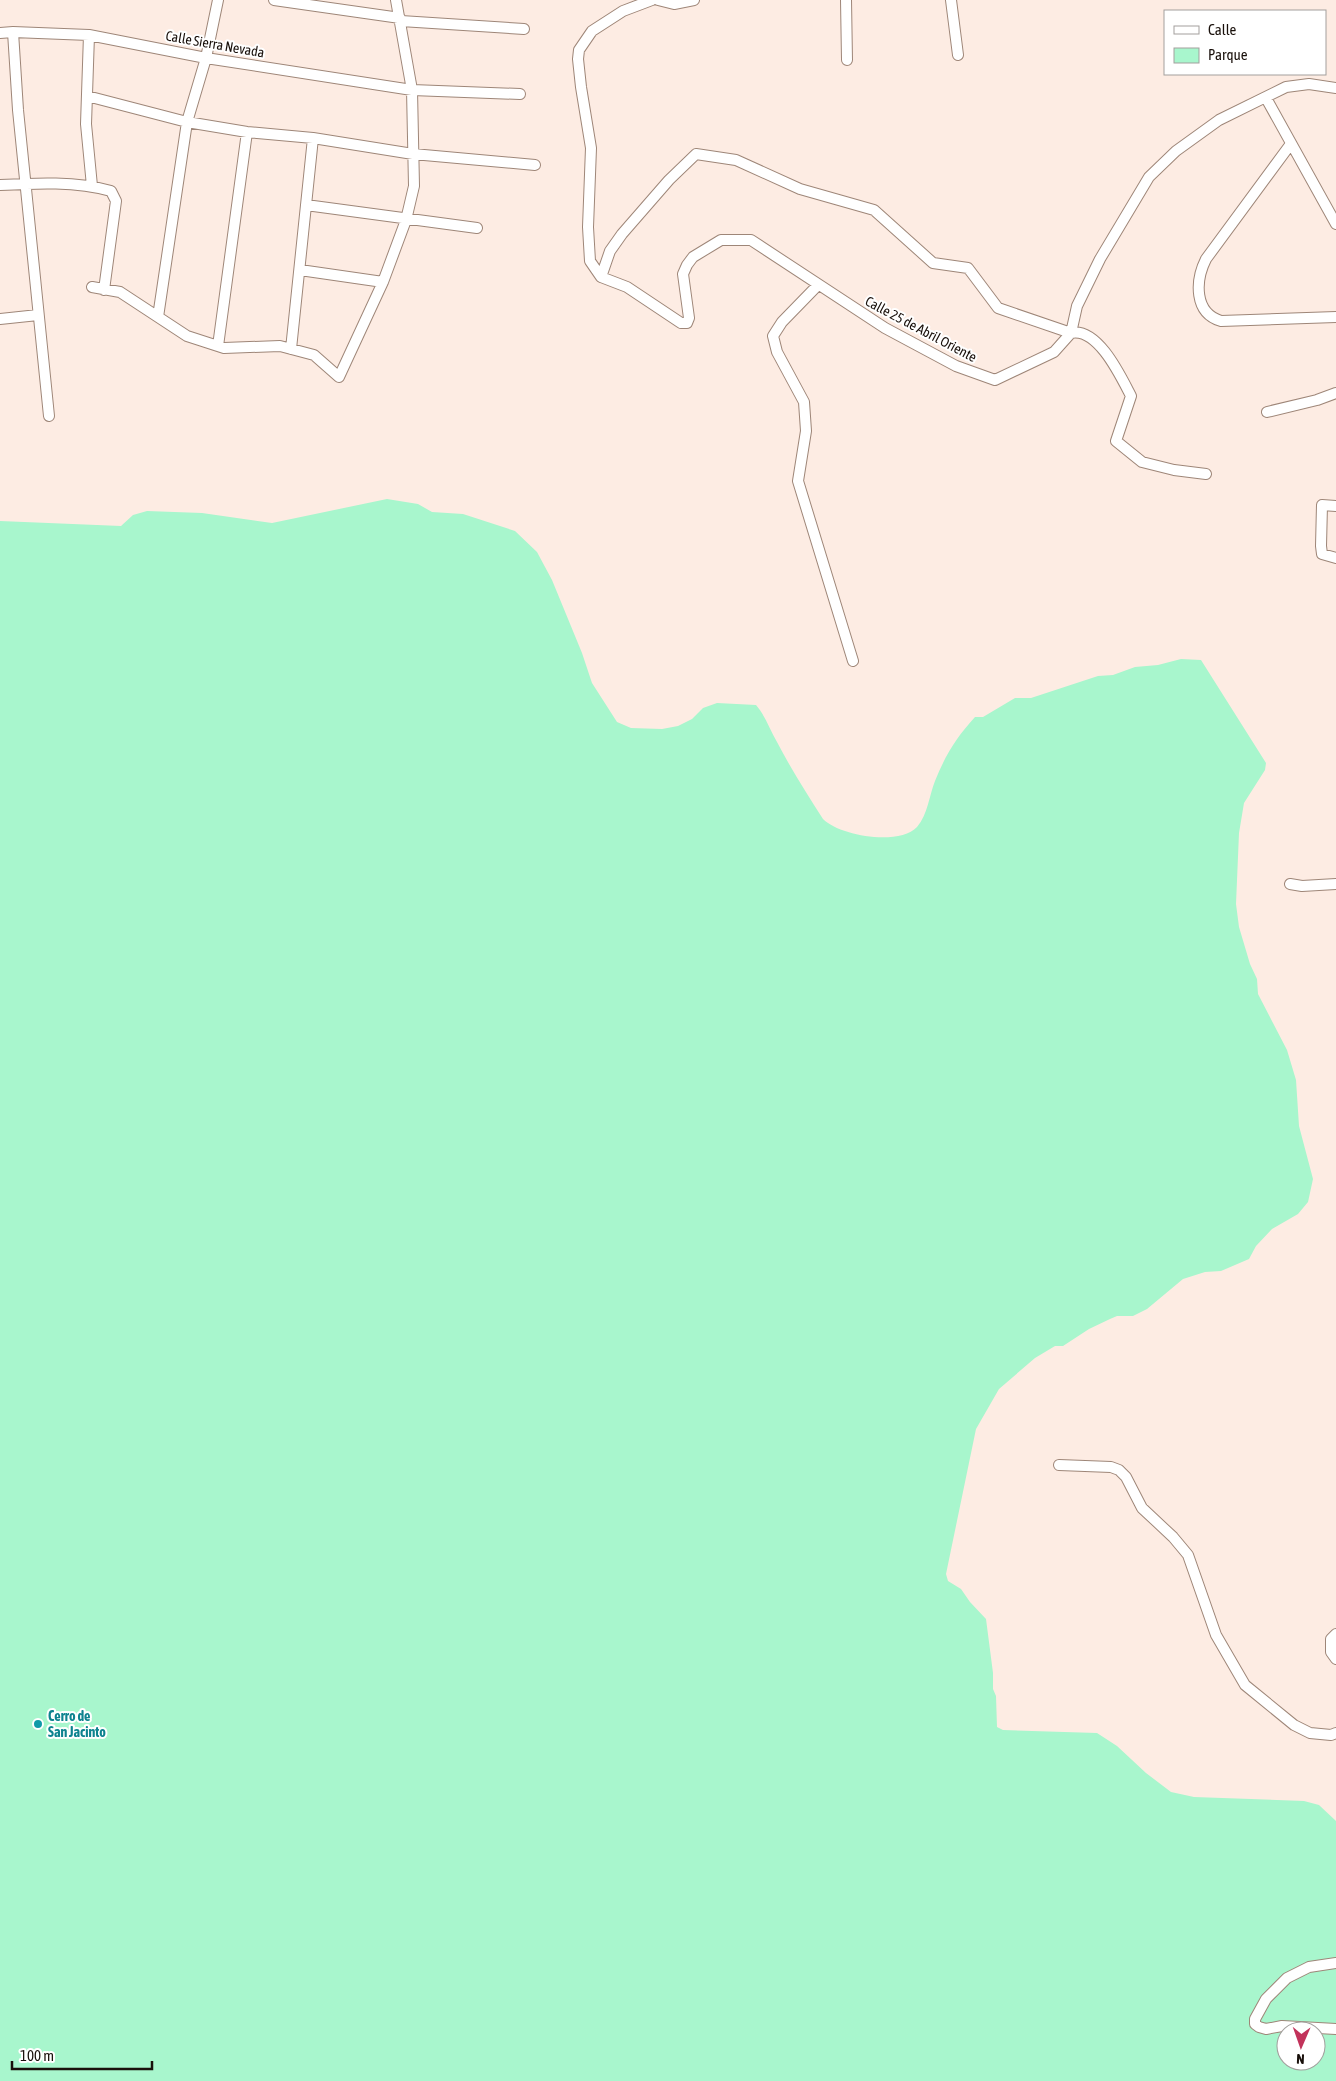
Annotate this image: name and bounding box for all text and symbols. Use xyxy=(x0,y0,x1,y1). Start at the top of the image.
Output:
legend xyxy=(1164,10,1326,75)
text: Calle xyxy=(1208,21,1237,38)
street label: Calle Sierra Nevada xyxy=(164,27,266,61)
text: Parque xyxy=(1208,46,1248,63)
street label: Calle 25 de Abril Oriente xyxy=(863,293,979,365)
place label: Cerro de San Jacinto xyxy=(48,1708,106,1740)
marker: Cerro de San Jacinto xyxy=(32,1718,44,1730)
north arrow xyxy=(1276,2021,1326,2071)
scale bar xyxy=(12,2038,152,2070)
text: 100 m xyxy=(20,2047,54,2064)
text: N xyxy=(1296,2051,1305,2067)

